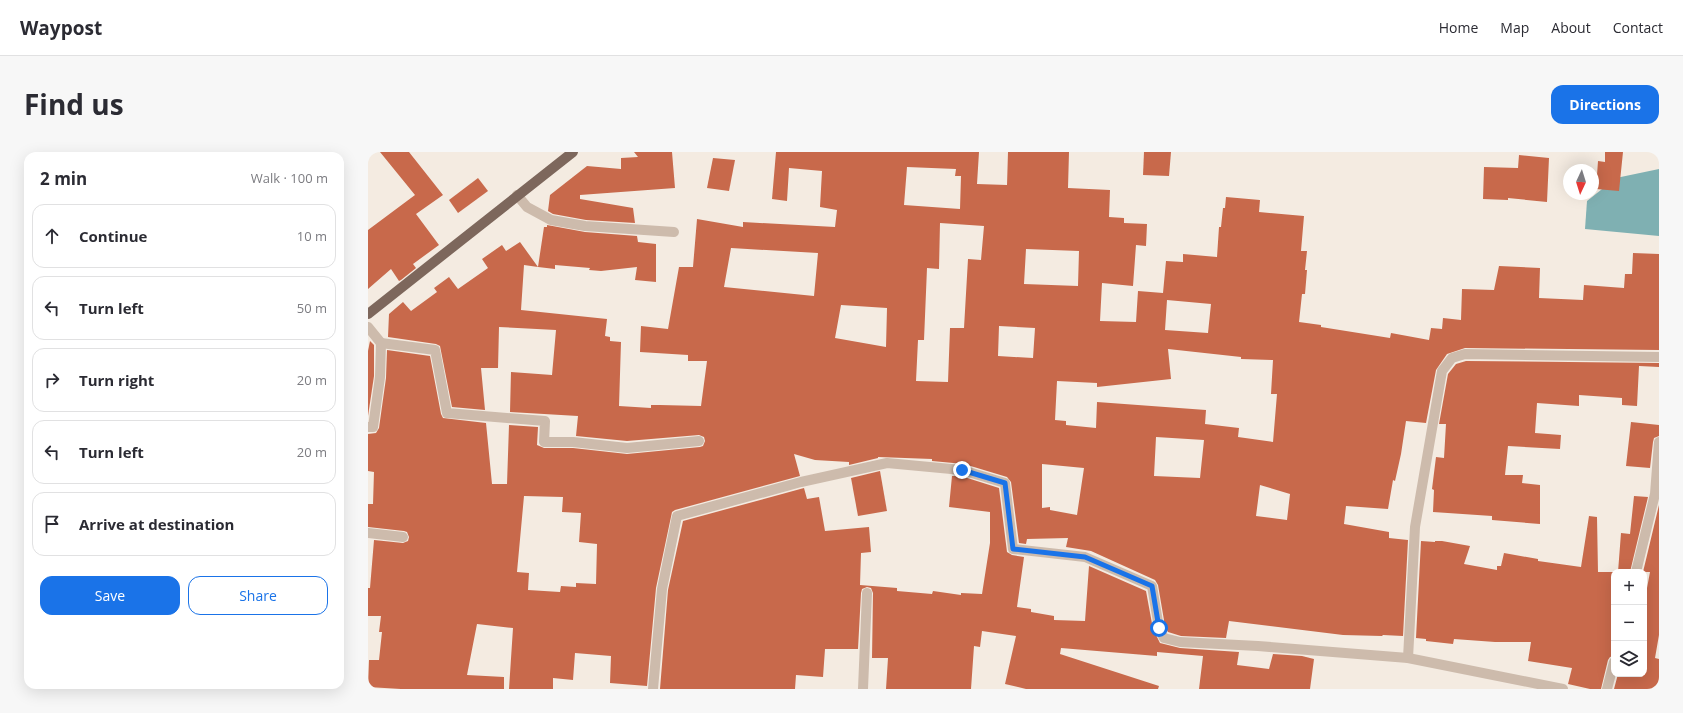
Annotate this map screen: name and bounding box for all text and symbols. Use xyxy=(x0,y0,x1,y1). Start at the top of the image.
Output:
text: Waypost xyxy=(20,15,102,41)
text: Home xyxy=(1439,18,1478,37)
text: Map xyxy=(1500,18,1529,37)
text: About xyxy=(1551,18,1591,37)
text: Contact xyxy=(1613,18,1663,37)
text: Find us xyxy=(24,85,124,123)
button: Directions xyxy=(1551,85,1659,124)
north arrow xyxy=(1563,164,1599,200)
text: 2 min xyxy=(40,167,87,190)
text: Walk · 100 m xyxy=(251,169,328,187)
icon: ahead xyxy=(41,225,63,247)
text: Continue xyxy=(79,226,147,246)
text: 10 m xyxy=(297,227,327,245)
icon: left xyxy=(41,297,63,319)
text: Turn left xyxy=(79,298,144,318)
text: 50 m xyxy=(297,299,327,317)
icon: right xyxy=(41,369,63,391)
text: Turn right xyxy=(79,370,154,390)
text: 20 m xyxy=(297,371,327,389)
icon: left xyxy=(41,441,63,463)
text: Turn left xyxy=(79,442,144,462)
text: 20 m xyxy=(297,443,327,461)
route end xyxy=(953,461,971,479)
icon: arrive xyxy=(41,513,63,535)
text: Arrive at destination xyxy=(79,514,234,534)
map controls xyxy=(1611,569,1647,677)
button: + xyxy=(1611,569,1647,605)
button: Save xyxy=(40,576,180,615)
button: Share xyxy=(188,576,328,615)
button: − xyxy=(1611,605,1647,641)
route start xyxy=(1150,619,1168,637)
button: layers xyxy=(1611,641,1647,677)

